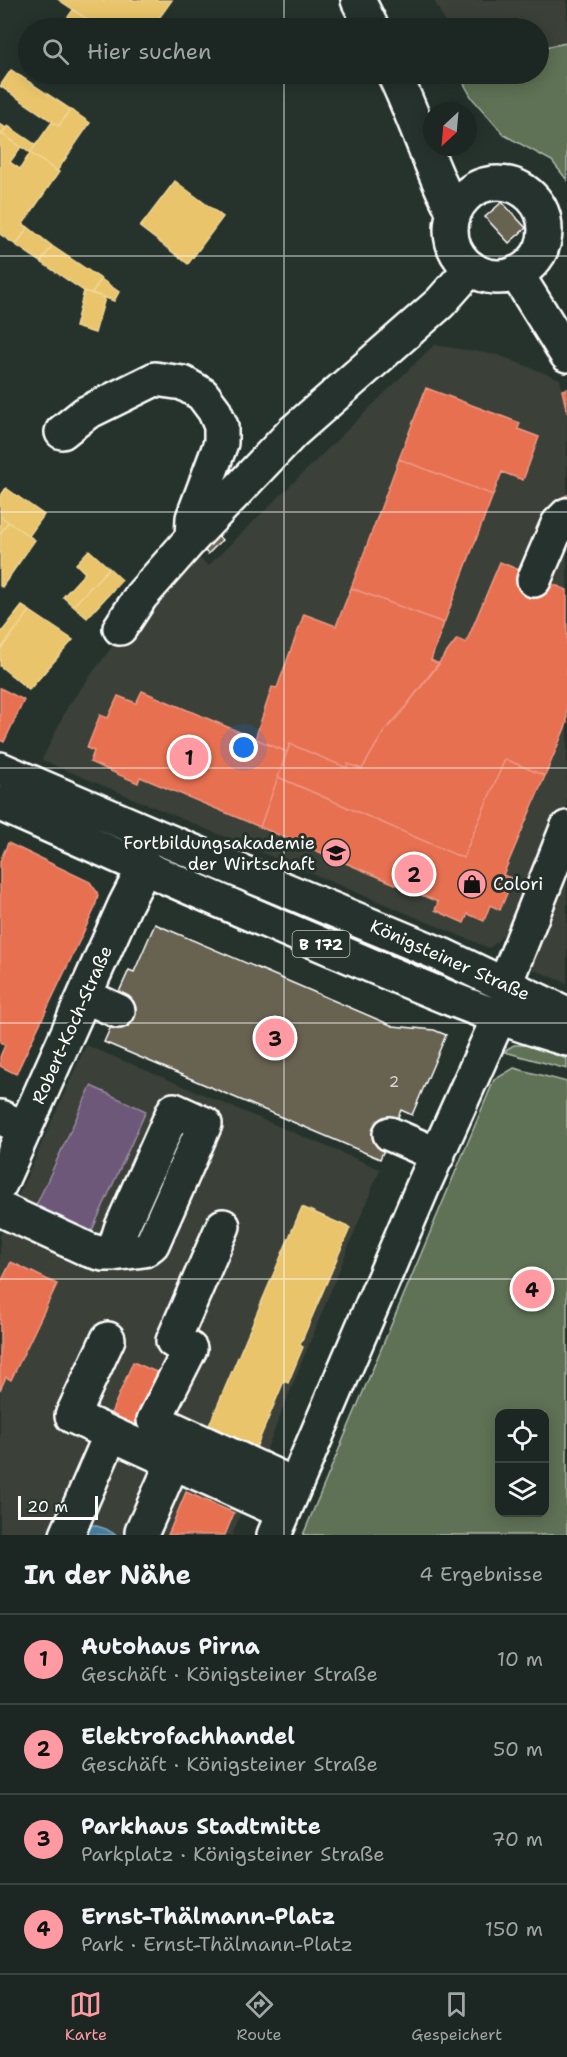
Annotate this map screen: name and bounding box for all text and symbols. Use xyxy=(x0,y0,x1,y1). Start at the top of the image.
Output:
search box xyxy=(18,18,549,84)
icon: search xyxy=(39,35,72,68)
text: Hier suchen xyxy=(87,37,212,66)
north arrow xyxy=(423,102,477,156)
your location xyxy=(229,733,258,762)
pin: 1 xyxy=(170,734,208,780)
place label: Fortbildungsakademie der Wirtschaft xyxy=(123,831,315,876)
school or university icon: Fortbildungsakademie der Wirtschaft xyxy=(320,837,352,869)
pin: 2 xyxy=(394,852,434,896)
shop icon: Colori xyxy=(456,868,488,900)
place label: Colori xyxy=(493,872,543,896)
street label: Königsteiner Straße xyxy=(366,914,534,1006)
road number: B 172 xyxy=(292,931,350,957)
street label: Robert-Koch-Straße xyxy=(26,942,118,1108)
pin: 3 xyxy=(256,1016,294,1060)
house number: 2 xyxy=(389,1072,399,1092)
pin: 4 xyxy=(512,1266,552,1312)
map controls xyxy=(495,1409,549,1517)
button: locate xyxy=(495,1409,549,1463)
button: layers xyxy=(495,1463,549,1517)
scale bar xyxy=(18,1493,98,1520)
text: 20 m xyxy=(27,1496,68,1517)
text: In der Nähe xyxy=(24,1557,191,1592)
text: 4 Ergebnisse xyxy=(419,1561,543,1587)
text: Autohaus Pirna xyxy=(81,1632,260,1661)
text: 1 xyxy=(39,1646,48,1672)
text: 10 m xyxy=(497,1646,543,1672)
text: Geschäft · Königsteiner Straße xyxy=(81,1661,378,1687)
text: Elektrofachhandel xyxy=(81,1722,295,1751)
text: 2 xyxy=(37,1736,51,1762)
text: 50 m xyxy=(493,1736,543,1762)
text: Geschäft · Königsteiner Straße xyxy=(81,1751,378,1777)
text: Parkhaus Stadtmitte xyxy=(81,1812,321,1841)
text: 3 xyxy=(37,1826,51,1852)
text: 70 m xyxy=(491,1826,543,1852)
text: Parkplatz · Königsteiner Straße xyxy=(81,1841,385,1867)
text: Ernst-Thälmann-Platz xyxy=(81,1902,335,1931)
text: 4 xyxy=(37,1916,51,1942)
text: 150 m xyxy=(485,1916,543,1942)
text: Park · Ernst-Thälmann-Platz xyxy=(81,1931,353,1957)
tab: Karte xyxy=(65,1988,107,2045)
tab: Route xyxy=(237,1988,282,2045)
tab: Gespeichert xyxy=(411,1988,502,2045)

